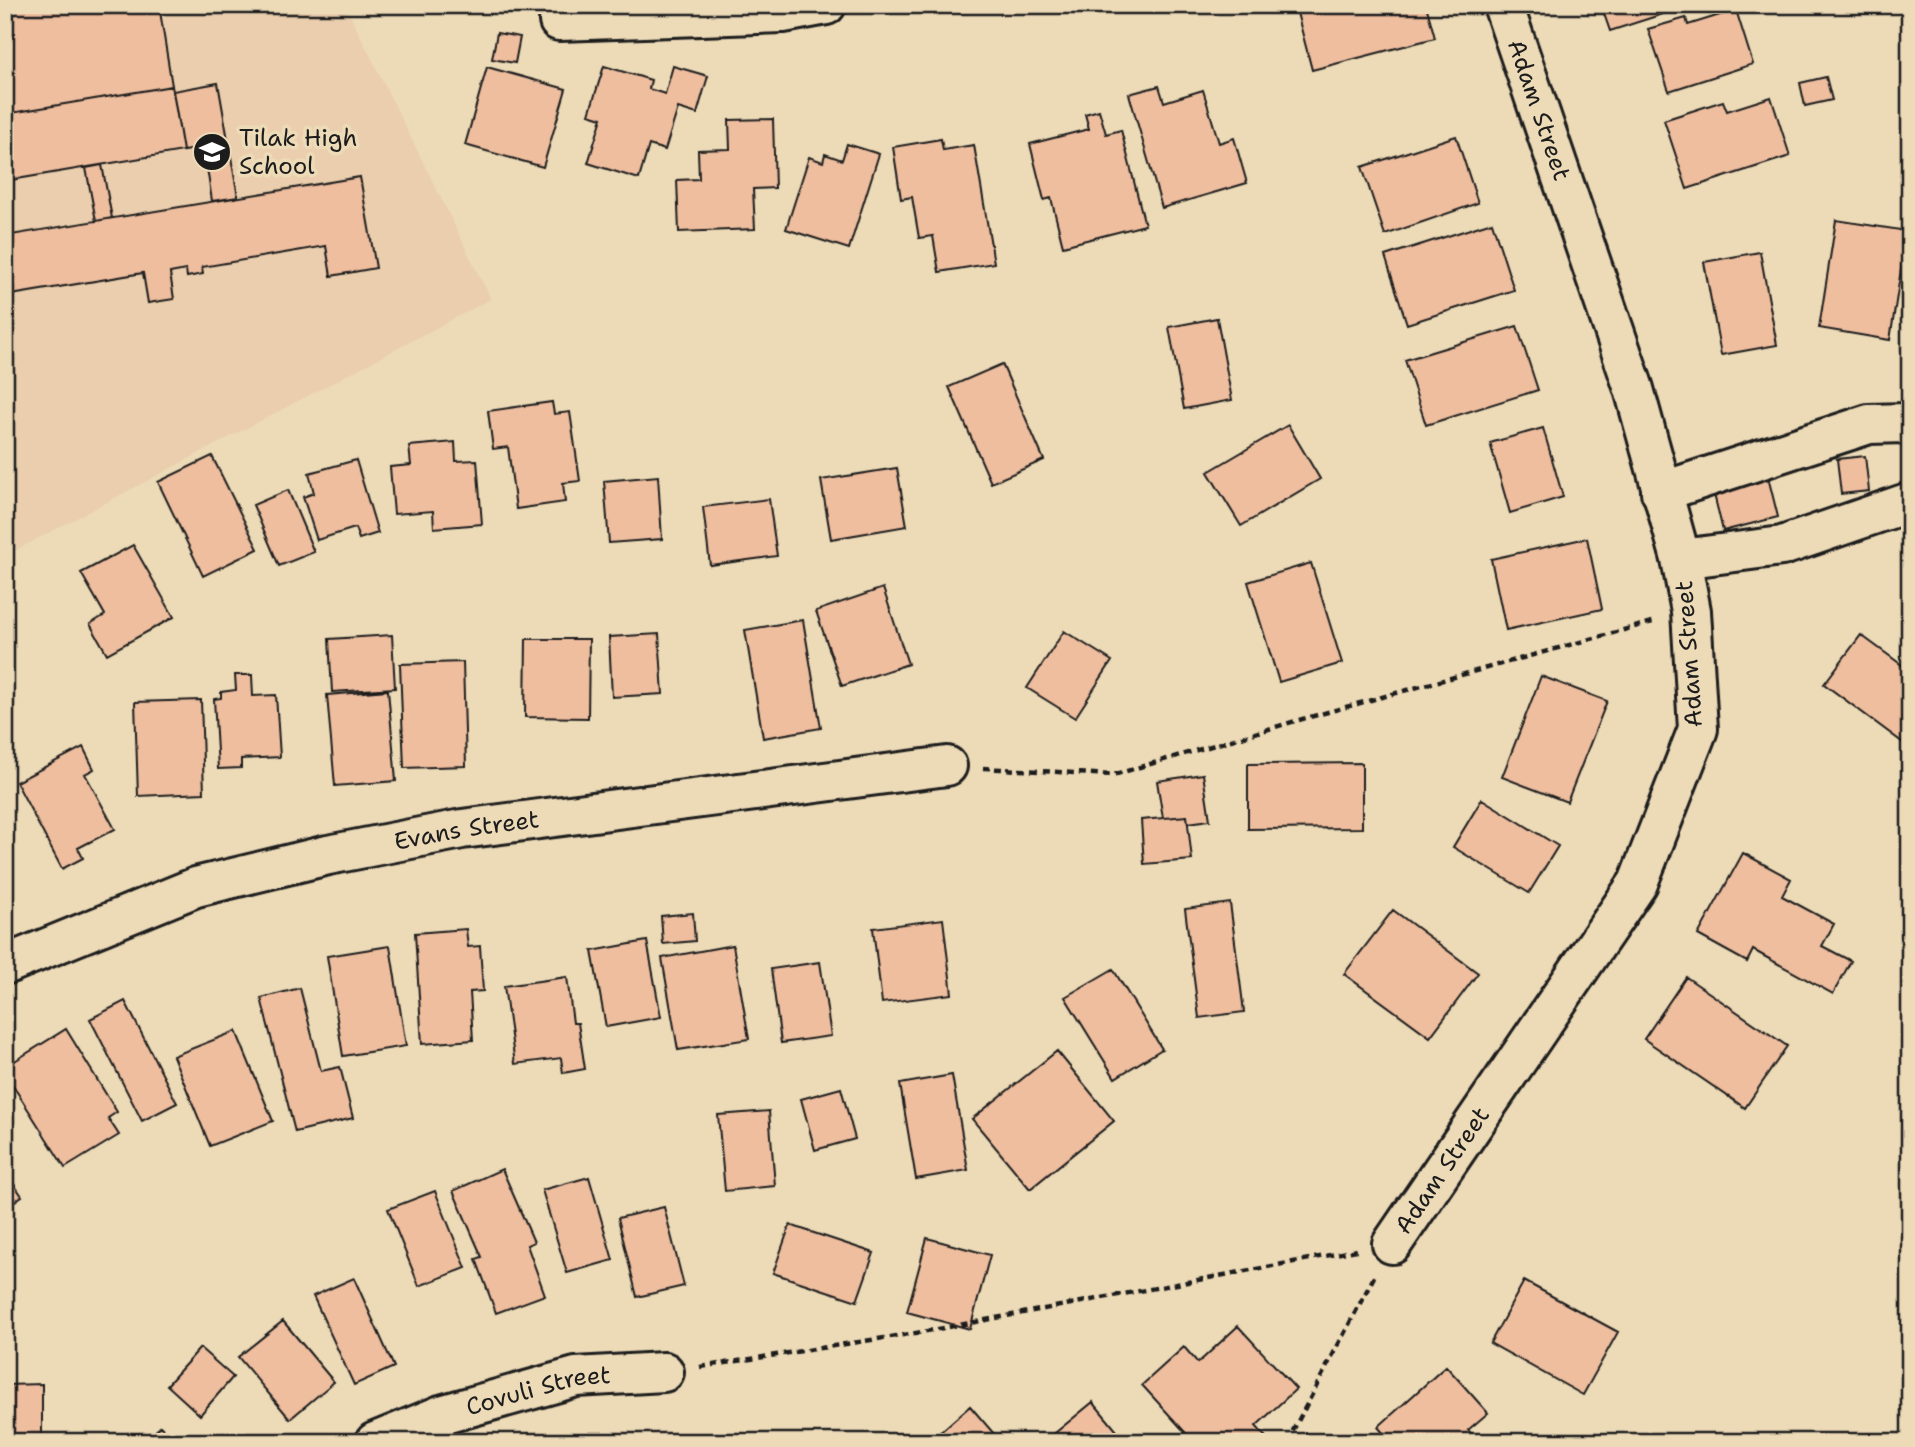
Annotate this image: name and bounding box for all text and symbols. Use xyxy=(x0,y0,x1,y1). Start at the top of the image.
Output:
street label: Adam Street xyxy=(1500,35,1578,185)
place label: Tilak High School xyxy=(239,122,358,182)
school or university icon: Tilak High School xyxy=(191,131,233,173)
street label: Adam Street xyxy=(1668,580,1710,728)
street label: Evans Street xyxy=(391,803,541,858)
street label: Adam Street xyxy=(1387,1101,1497,1240)
street label: Covuli Street xyxy=(462,1359,611,1423)

